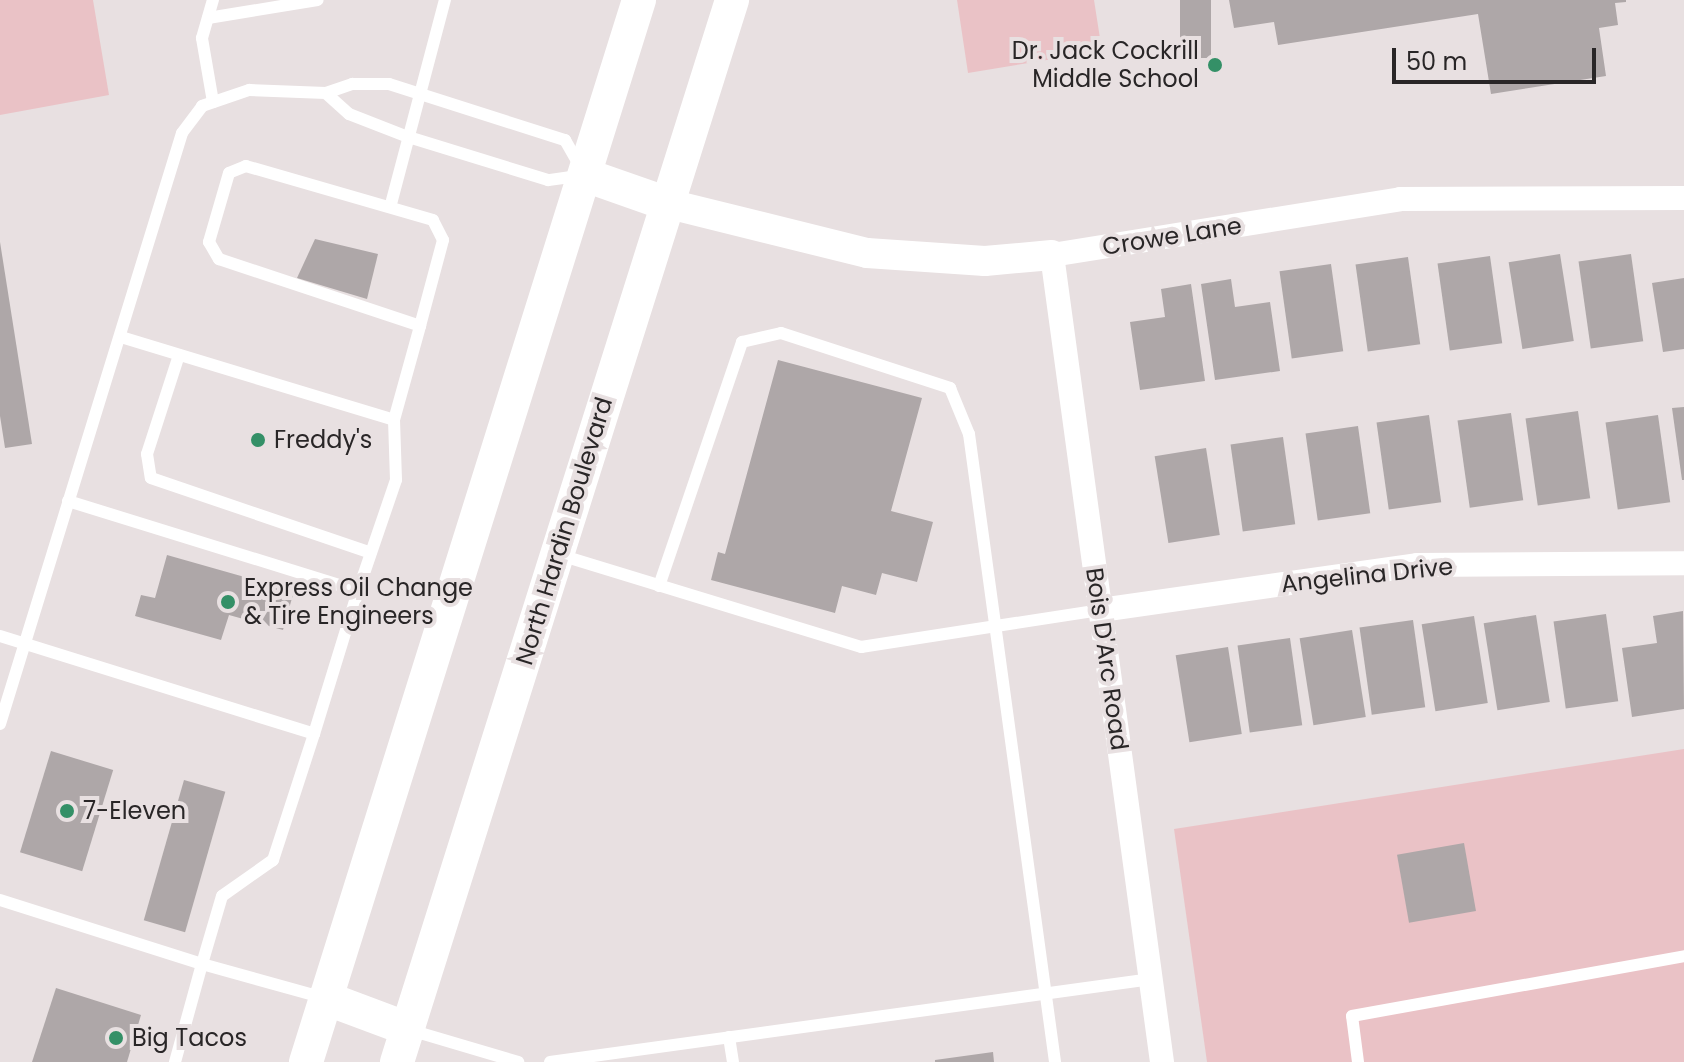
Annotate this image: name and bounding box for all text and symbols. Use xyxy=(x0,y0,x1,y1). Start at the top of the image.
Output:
scale bar xyxy=(1396,32,1600,82)
place label: Dr. Jack Cockrill Middle School xyxy=(1012,37,1199,93)
text: 50 m xyxy=(1406,45,1467,78)
marker: Dr. Jack Cockrill Middle School xyxy=(1206,56,1224,74)
street label: Crowe Lane xyxy=(1100,211,1244,261)
street label: North Hardin Boulevard xyxy=(510,394,618,668)
place label: Freddy's xyxy=(274,426,372,454)
marker: Freddy's xyxy=(249,431,267,449)
street label: Angelina Drive xyxy=(1280,552,1454,598)
street label: Bois D'Arc Road xyxy=(1080,566,1134,752)
place label: Express Oil Change & Tire Engineers xyxy=(244,574,473,630)
marker: Express Oil Change & Tire Engineers xyxy=(219,593,237,611)
place label: 7-Eleven xyxy=(83,797,186,825)
marker: 7-Eleven xyxy=(58,802,76,820)
place label: Big Tacos xyxy=(132,1024,247,1052)
marker: Big Tacos xyxy=(107,1029,125,1047)

